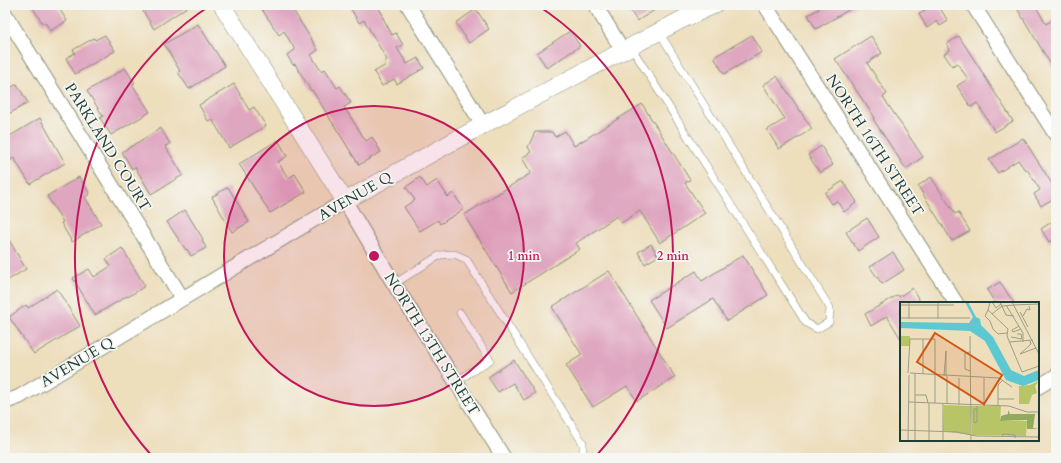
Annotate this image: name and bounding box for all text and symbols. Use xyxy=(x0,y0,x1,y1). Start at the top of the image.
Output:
street label: NORTH 16TH STREET xyxy=(822,70,928,220)
street label: PARKLAND COURT xyxy=(60,79,156,215)
street label: AVENUE Q xyxy=(314,167,396,225)
text: 1 min xyxy=(508,248,540,264)
text: 2 min xyxy=(657,248,689,264)
centre of rings xyxy=(367,249,381,263)
street label: NORTH 13TH STREET xyxy=(380,269,484,419)
inset map xyxy=(900,302,1039,441)
street label: AVENUE Q xyxy=(37,332,117,392)

